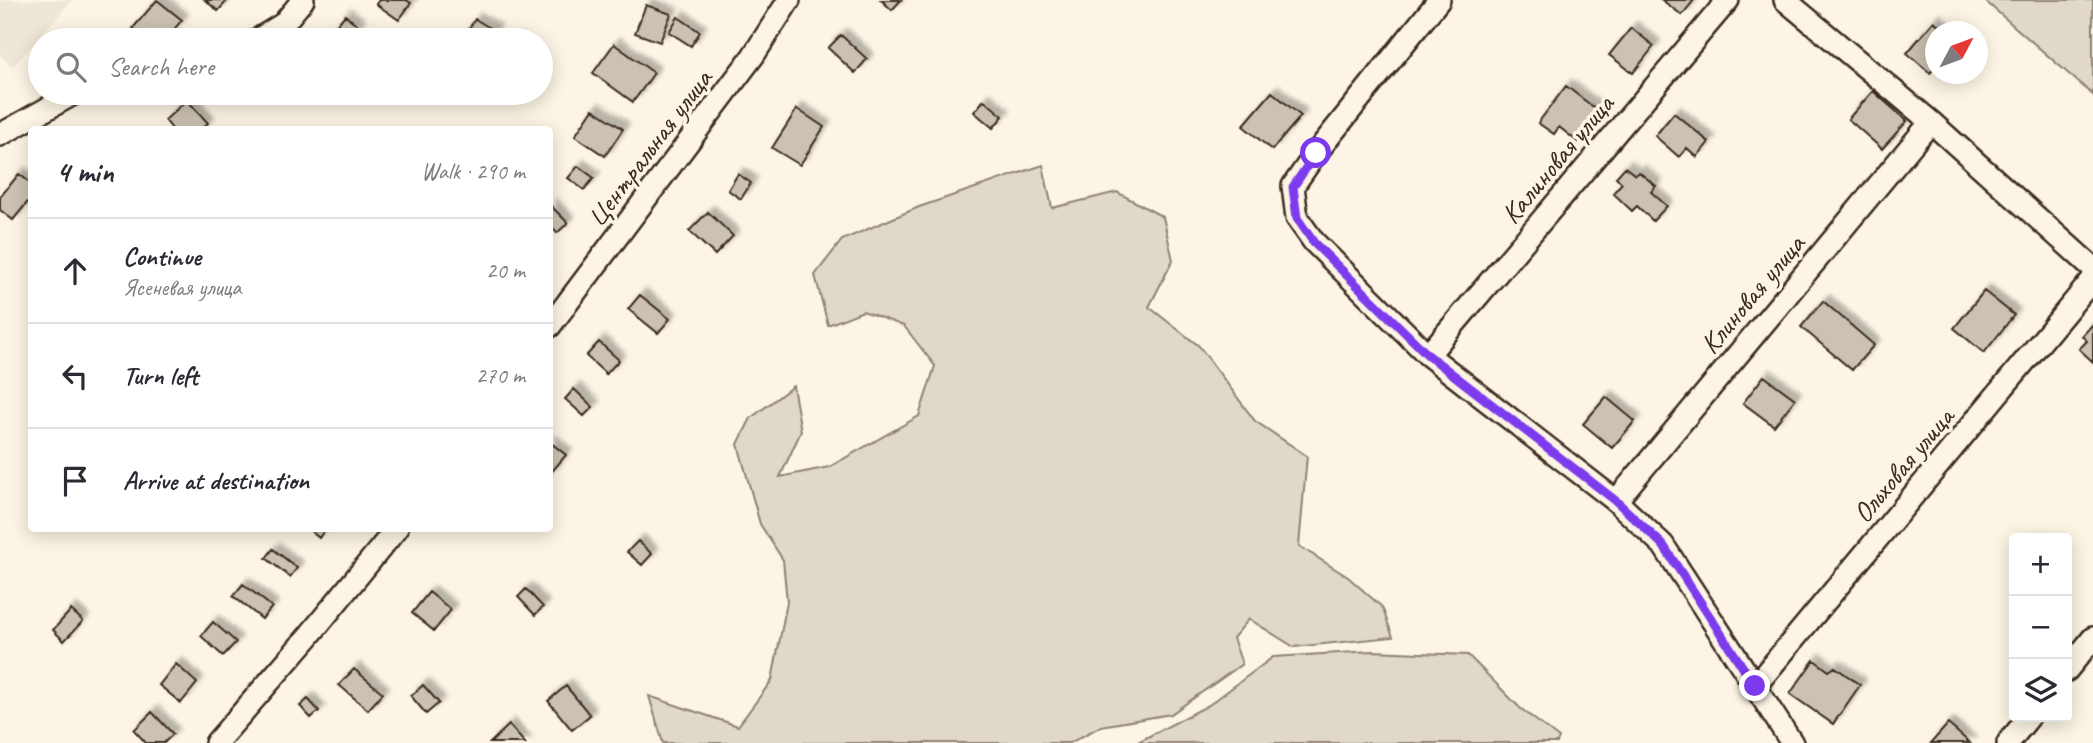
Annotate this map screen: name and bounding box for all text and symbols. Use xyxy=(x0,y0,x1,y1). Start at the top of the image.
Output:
north arrow xyxy=(1925,21,1988,84)
search box xyxy=(28,28,553,105)
icon: search xyxy=(52,48,90,86)
text: Search here xyxy=(108,50,214,83)
street label: Центральная улица xyxy=(579,61,720,233)
street label: Калиновая улица xyxy=(1493,86,1622,231)
route start xyxy=(1300,137,1331,168)
text: 4 min xyxy=(56,153,113,191)
text: Walk · 290 m xyxy=(421,157,525,186)
street label: Клиновая улица xyxy=(1692,226,1813,361)
text: Continue xyxy=(123,240,201,273)
icon: ahead xyxy=(56,252,94,290)
text: 20 m xyxy=(486,256,525,285)
text: Ясеневая улица xyxy=(123,273,241,302)
icon: left xyxy=(56,357,94,395)
text: Turn left xyxy=(123,359,198,392)
text: 270 m xyxy=(476,361,525,390)
street label: Ольховая улица xyxy=(1845,398,1963,530)
icon: arrive xyxy=(56,462,94,500)
text: Arrive at destination xyxy=(123,464,309,497)
map controls xyxy=(2009,533,2072,722)
button: + xyxy=(2009,533,2072,596)
button: − xyxy=(2009,596,2072,659)
button: layers xyxy=(2009,659,2072,722)
route end xyxy=(1739,670,1770,701)

